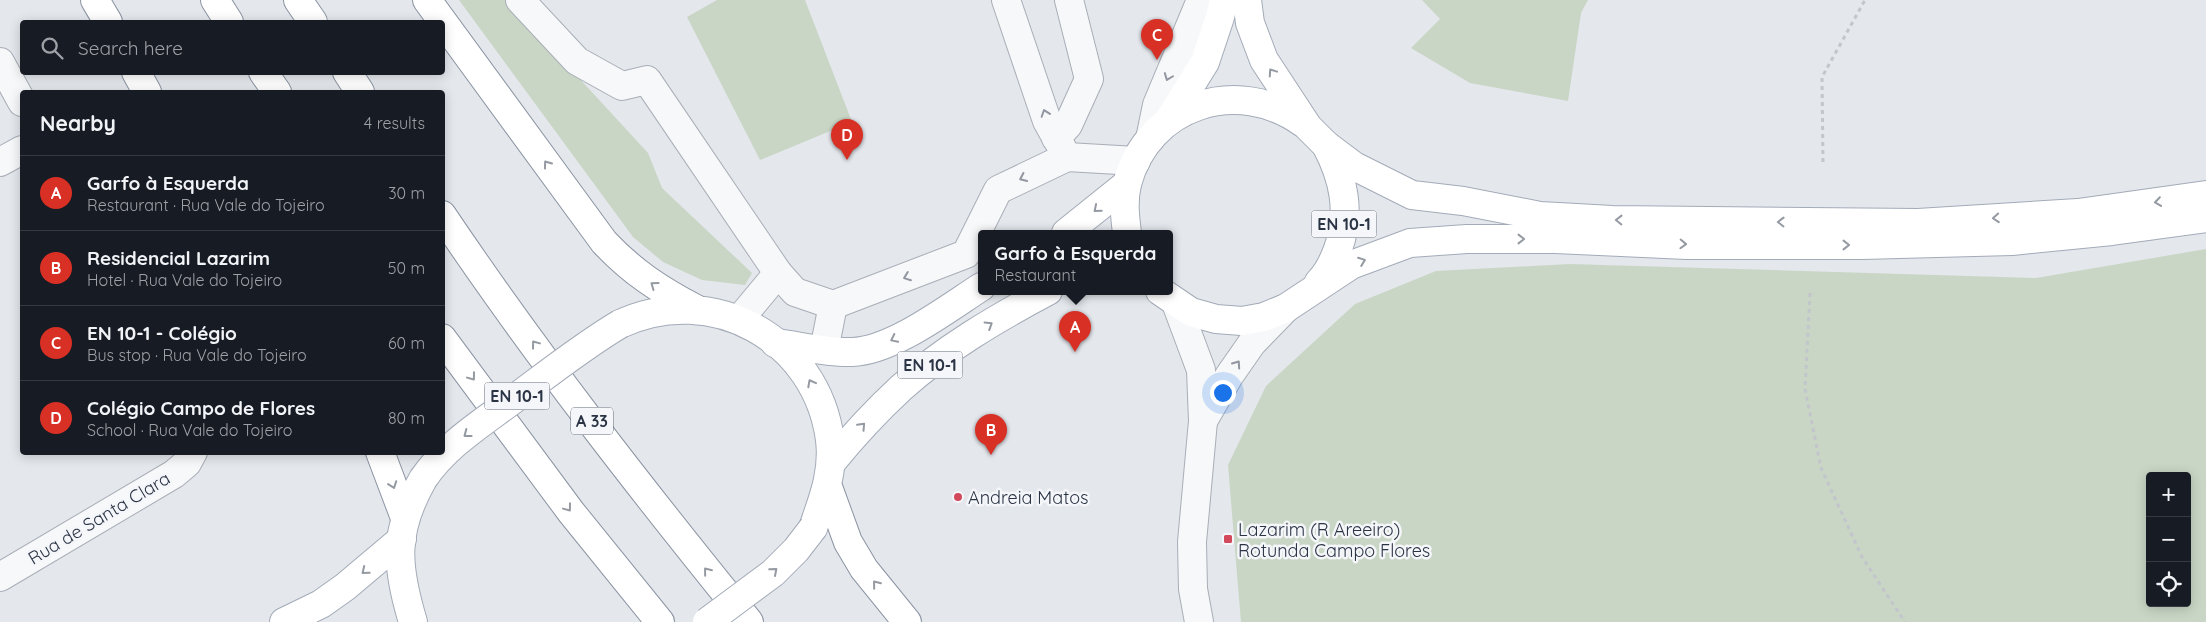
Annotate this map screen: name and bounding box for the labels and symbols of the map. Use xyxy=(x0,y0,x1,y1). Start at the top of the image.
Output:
pin: C xyxy=(1141,19,1173,60)
one-way arrow xyxy=(1268,68,1278,77)
one-way arrow xyxy=(1163,72,1174,81)
one-way arrow xyxy=(1040,109,1050,118)
pin: D xyxy=(831,119,863,160)
one-way arrow xyxy=(544,160,553,170)
one-way arrow xyxy=(1019,172,1028,183)
one-way arrow xyxy=(2153,196,2161,207)
one-way arrow xyxy=(1094,204,1103,212)
road number: EN 10-1 xyxy=(1312,210,1376,238)
one-way arrow xyxy=(1992,213,2000,224)
one-way arrow xyxy=(1615,214,1623,225)
one-way arrow xyxy=(1777,217,1785,227)
one-way arrow xyxy=(1518,234,1525,244)
one-way arrow xyxy=(1680,239,1688,250)
one-way arrow xyxy=(1842,240,1850,250)
one-way arrow xyxy=(1357,257,1366,267)
one-way arrow xyxy=(903,270,912,281)
one-way arrow xyxy=(650,282,659,291)
pin: A xyxy=(1059,311,1091,352)
one-way arrow xyxy=(984,322,993,332)
one-way arrow xyxy=(891,333,900,343)
one-way arrow xyxy=(532,341,540,350)
road number: EN 10-1 xyxy=(898,352,962,378)
one-way arrow xyxy=(1231,360,1240,370)
one-way arrow xyxy=(466,371,474,380)
one-way arrow xyxy=(807,379,817,388)
your location xyxy=(1210,380,1236,406)
road number: EN 10-1 xyxy=(484,382,550,410)
road number: A 33 xyxy=(571,408,613,434)
pin: B xyxy=(975,414,1007,455)
one-way arrow xyxy=(856,423,865,432)
one-way arrow xyxy=(463,428,473,437)
street label: Rua de Santa Clara xyxy=(24,466,174,570)
one-way arrow xyxy=(387,480,397,489)
place label: Andreia Matos xyxy=(968,486,1088,509)
marker: Andreia Matos xyxy=(952,491,964,503)
one-way arrow xyxy=(563,502,571,511)
place label: Lazarim (R Areeiro) Rotunda Campo Flores xyxy=(1238,518,1430,562)
marker: Lazarim (R Areeiro) Rotunda Campo Flores xyxy=(1222,533,1234,545)
one-way arrow xyxy=(362,566,371,575)
one-way arrow xyxy=(704,567,713,576)
one-way arrow xyxy=(768,568,777,577)
one-way arrow xyxy=(874,581,882,590)

